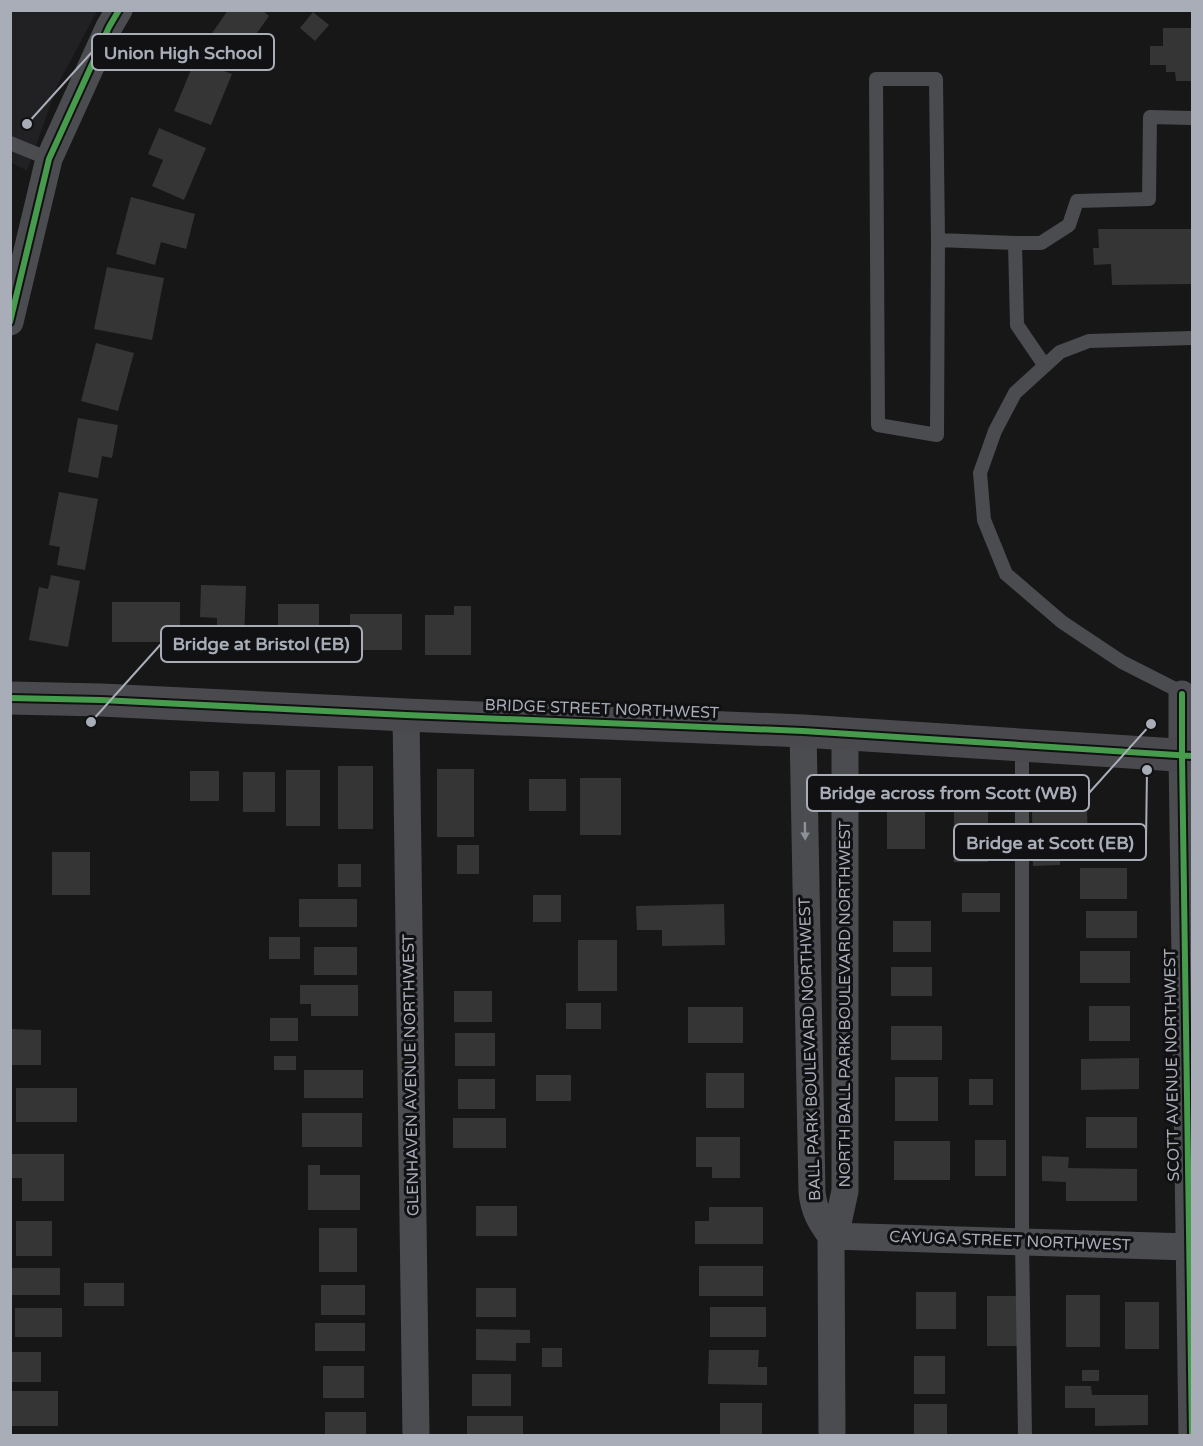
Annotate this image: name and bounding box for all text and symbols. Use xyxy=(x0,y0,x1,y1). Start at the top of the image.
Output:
callout: Union High School xyxy=(92,34,274,70)
text: Union High School xyxy=(104,42,262,64)
callout: Bridge at Bristol (EB) xyxy=(161,626,362,662)
text: Bridge at Bristol (EB) xyxy=(172,633,350,655)
street label: BRIDGE STREET NORTHWEST xyxy=(484,695,720,723)
callout: Bridge across from Scott (WB) xyxy=(807,775,1089,811)
text: Bridge across from Scott (WB) xyxy=(819,782,1077,804)
street label: NORTH BALL PARK BOULEVARD NORTHWEST xyxy=(835,820,855,1188)
one-way arrow xyxy=(800,821,810,840)
callout: Bridge at Scott (EB) xyxy=(954,824,1146,860)
text: Bridge at Scott (EB) xyxy=(966,832,1134,854)
street label: BALL PARK BOULEVARD NORTHWEST xyxy=(795,897,825,1201)
street label: GLENHAVEN AVENUE NORTHWEST xyxy=(399,933,423,1216)
street label: SCOTT AVENUE NORTHWEST xyxy=(1160,948,1184,1182)
street label: CAYUGA STREET NORTHWEST xyxy=(889,1227,1131,1255)

